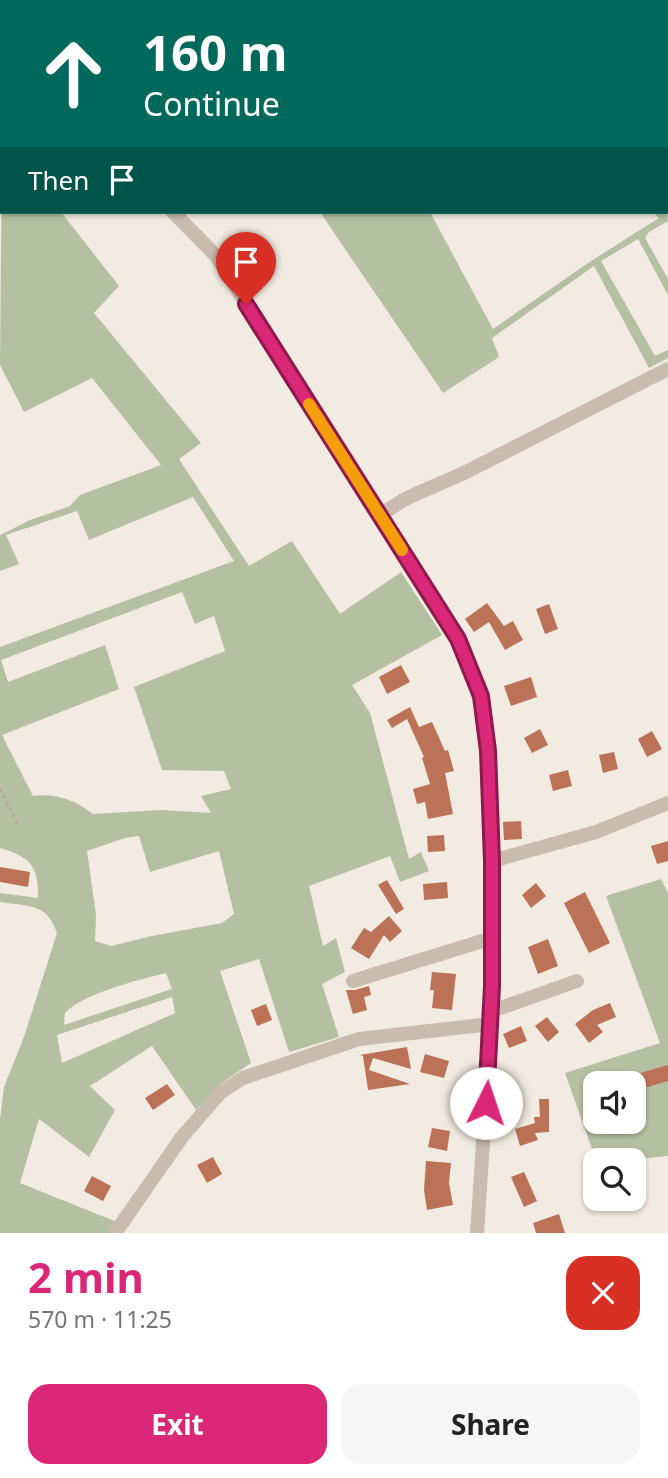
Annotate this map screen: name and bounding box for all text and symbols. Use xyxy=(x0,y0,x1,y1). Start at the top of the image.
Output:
text: 160 m xyxy=(143,19,288,85)
icon: ahead xyxy=(28,28,119,119)
text: Continue xyxy=(143,82,280,125)
icon: arrive xyxy=(103,161,141,199)
text: Then xyxy=(28,162,89,198)
pin xyxy=(216,232,276,304)
icon: arrive xyxy=(227,243,265,281)
position arrow xyxy=(449,1066,523,1140)
map controls xyxy=(583,1071,646,1211)
button: sound xyxy=(583,1071,646,1134)
button: search xyxy=(583,1148,646,1211)
text: 2 min xyxy=(28,1248,144,1305)
button: close xyxy=(566,1256,640,1330)
text: 570 m · 11:25 xyxy=(28,1303,172,1335)
button: Exit xyxy=(28,1384,327,1464)
button: Share xyxy=(341,1384,640,1464)

